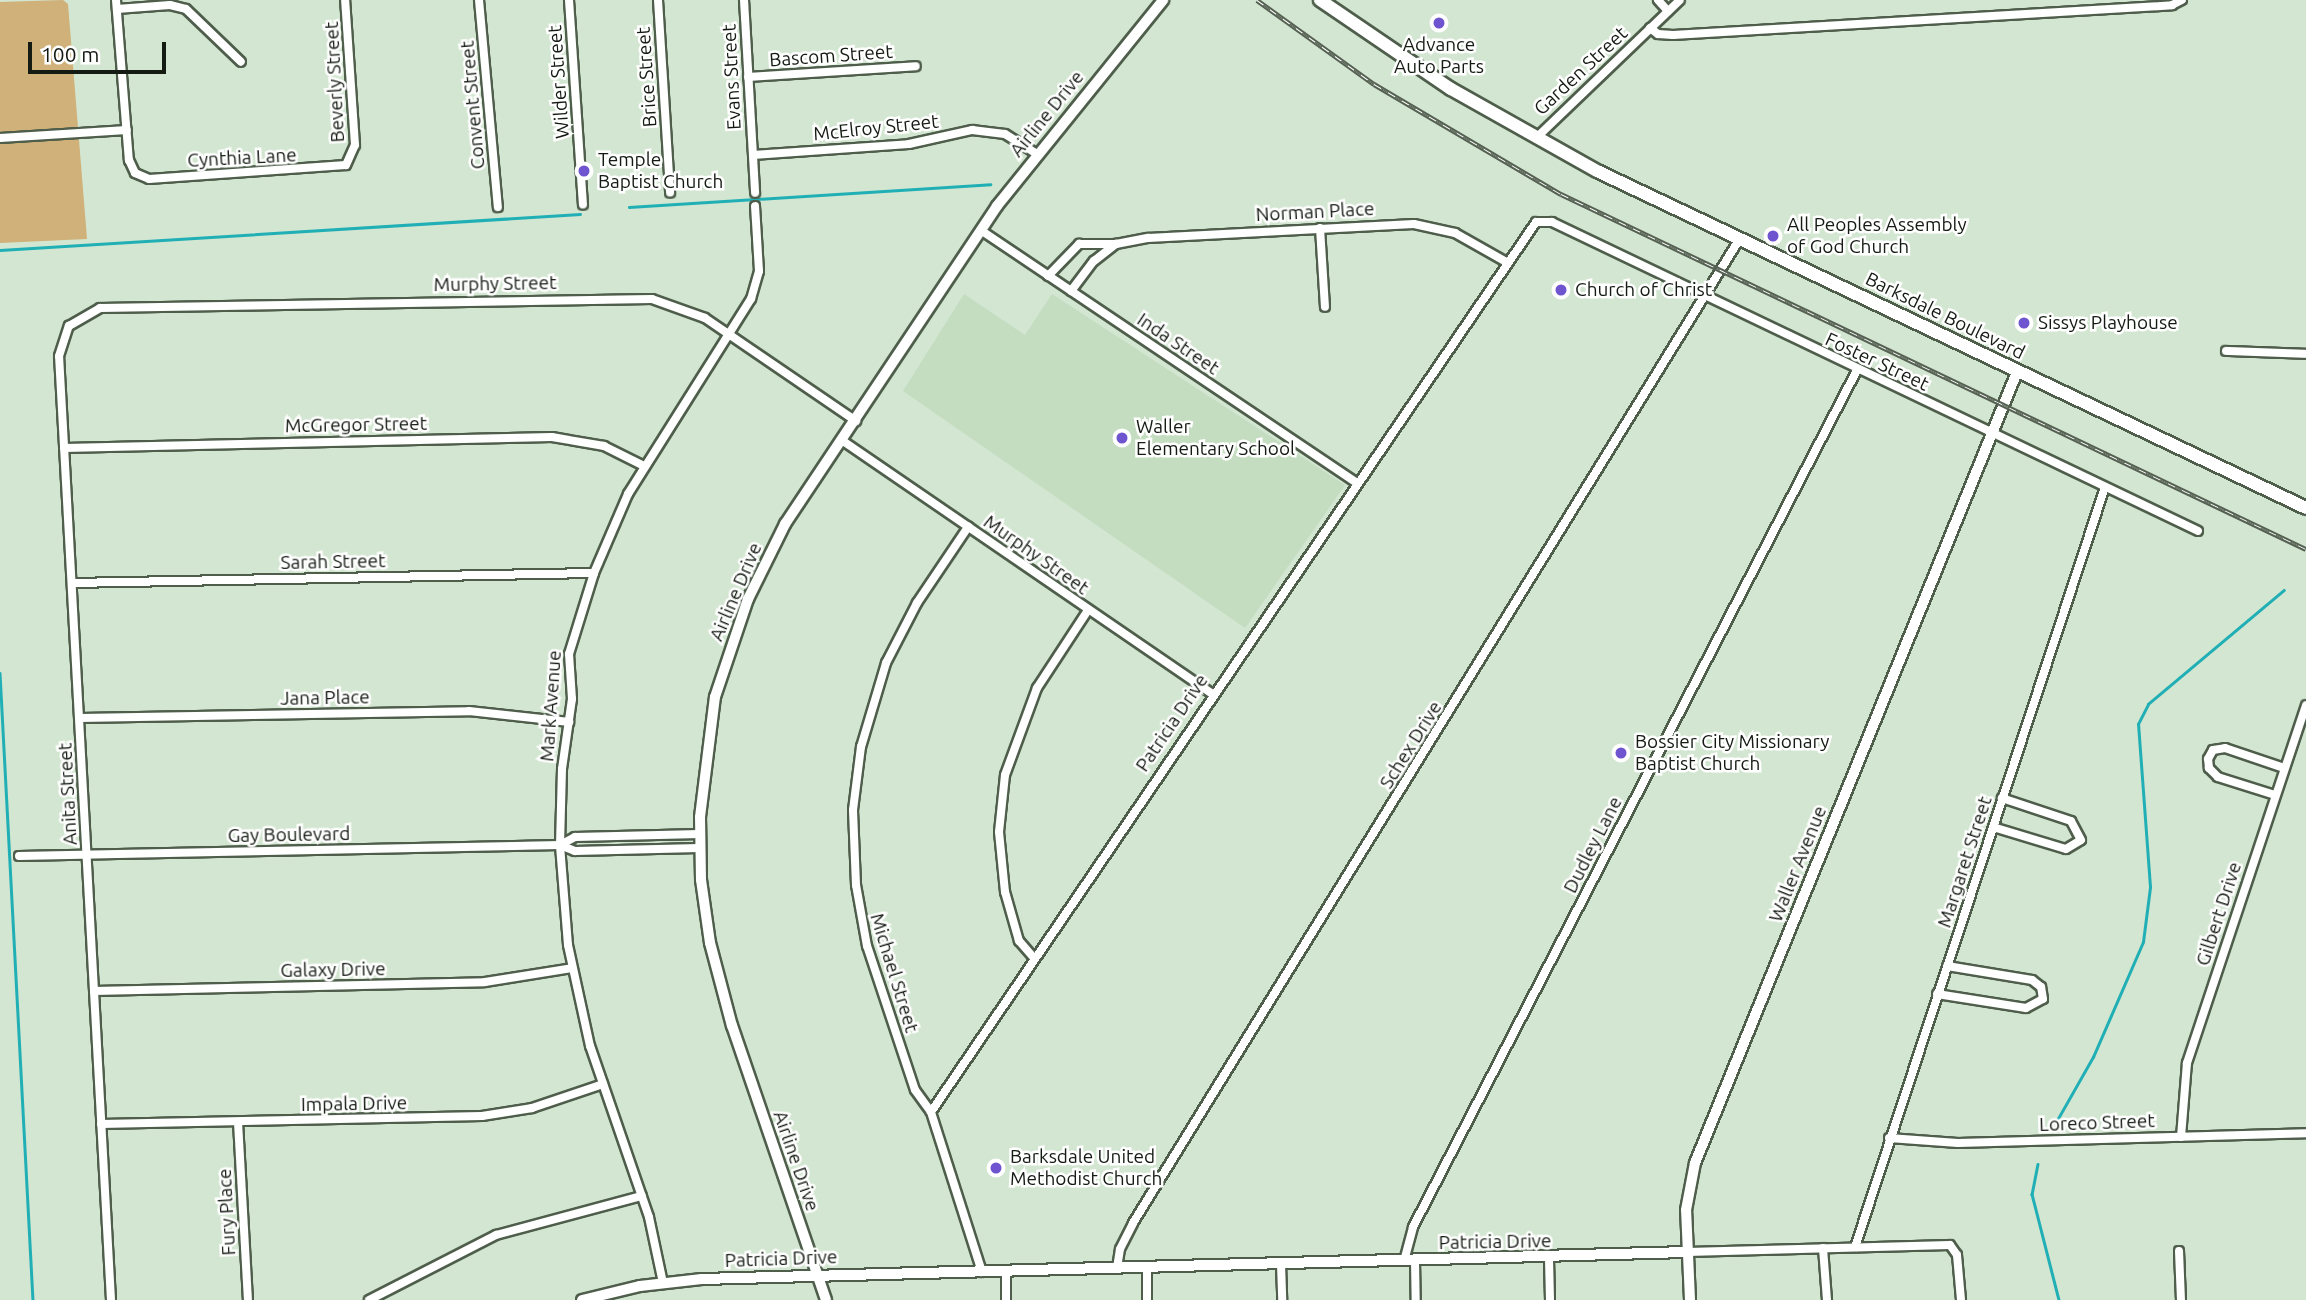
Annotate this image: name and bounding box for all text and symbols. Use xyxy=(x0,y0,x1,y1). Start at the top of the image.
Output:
marker: Advance Auto Parts xyxy=(1431,15,1447,31)
street label: Beverly Street xyxy=(320,21,350,143)
street label: Garden Street xyxy=(1530,22,1632,120)
street label: Wilder Street xyxy=(544,24,574,140)
street label: Evans Street xyxy=(718,24,746,130)
street label: Brice Street xyxy=(632,26,662,128)
scale bar xyxy=(32,28,170,72)
place label: Advance Auto Parts xyxy=(1394,34,1484,78)
street label: Convent Street xyxy=(456,40,490,170)
street label: Bascom Street xyxy=(768,40,894,72)
text: 100 m xyxy=(41,42,99,66)
street label: Airline Drive xyxy=(1005,66,1089,162)
street label: McElroy Street xyxy=(812,110,940,146)
street label: Cynthia Lane xyxy=(187,144,297,172)
place label: Temple Baptist Church xyxy=(598,149,723,193)
marker: Temple Baptist Church xyxy=(576,163,592,179)
street label: Norman Place xyxy=(1255,198,1375,226)
place label: All Peoples Assembly of God Church xyxy=(1787,214,1967,258)
marker: All Peoples Assembly of God Church xyxy=(1765,228,1781,244)
street label: Barksdale Boulevard xyxy=(1862,268,2028,364)
street label: Murphy Street xyxy=(433,272,557,296)
place label: Church of Christ xyxy=(1575,279,1712,301)
marker: Church of Christ xyxy=(1553,282,1569,298)
street label: Inda Street xyxy=(1133,308,1223,380)
place label: Sissys Playhouse xyxy=(2038,312,2178,334)
marker: Sissys Playhouse xyxy=(2016,315,2032,331)
street label: Foster Street xyxy=(1821,328,1933,396)
street label: McGregor Street xyxy=(285,412,427,438)
place label: Waller Elementary School xyxy=(1136,416,1295,460)
marker: Waller Elementary School xyxy=(1114,430,1130,446)
street label: Murphy Street xyxy=(979,510,1093,600)
street label: Airline Drive xyxy=(705,540,767,644)
street label: Sarah Street xyxy=(280,550,386,574)
street label: Mark Avenue xyxy=(536,650,566,762)
street label: Patricia Drive xyxy=(1131,670,1213,776)
street label: Jana Place xyxy=(280,686,370,710)
street label: Schex Drive xyxy=(1375,697,1447,793)
place label: Bossier City Missionary Baptist Church xyxy=(1635,731,1829,775)
street label: Anita Street xyxy=(54,742,82,846)
marker: Bossier City Missionary Baptist Church xyxy=(1613,745,1629,761)
street label: Dudley Lane xyxy=(1559,793,1627,897)
street label: Margaret Street xyxy=(1933,793,1997,931)
street label: Waller Avenue xyxy=(1764,803,1832,925)
street label: Gay Boulevard xyxy=(227,823,351,847)
street label: Gilbert Drive xyxy=(2192,859,2246,969)
street label: Michael Street xyxy=(865,911,923,1035)
street label: Galaxy Drive xyxy=(280,958,386,982)
street label: Impala Drive xyxy=(301,1092,407,1116)
street label: Airline Drive xyxy=(768,1108,824,1214)
street label: Loreco Street xyxy=(2039,1110,2155,1136)
place label: Barksdale United Methodist Church xyxy=(1010,1146,1162,1190)
marker: Barksdale United Methodist Church xyxy=(988,1160,1004,1176)
street label: Fury Place xyxy=(213,1168,241,1256)
street label: Patricia Drive xyxy=(1438,1230,1552,1254)
street label: Patricia Drive xyxy=(724,1246,838,1272)

